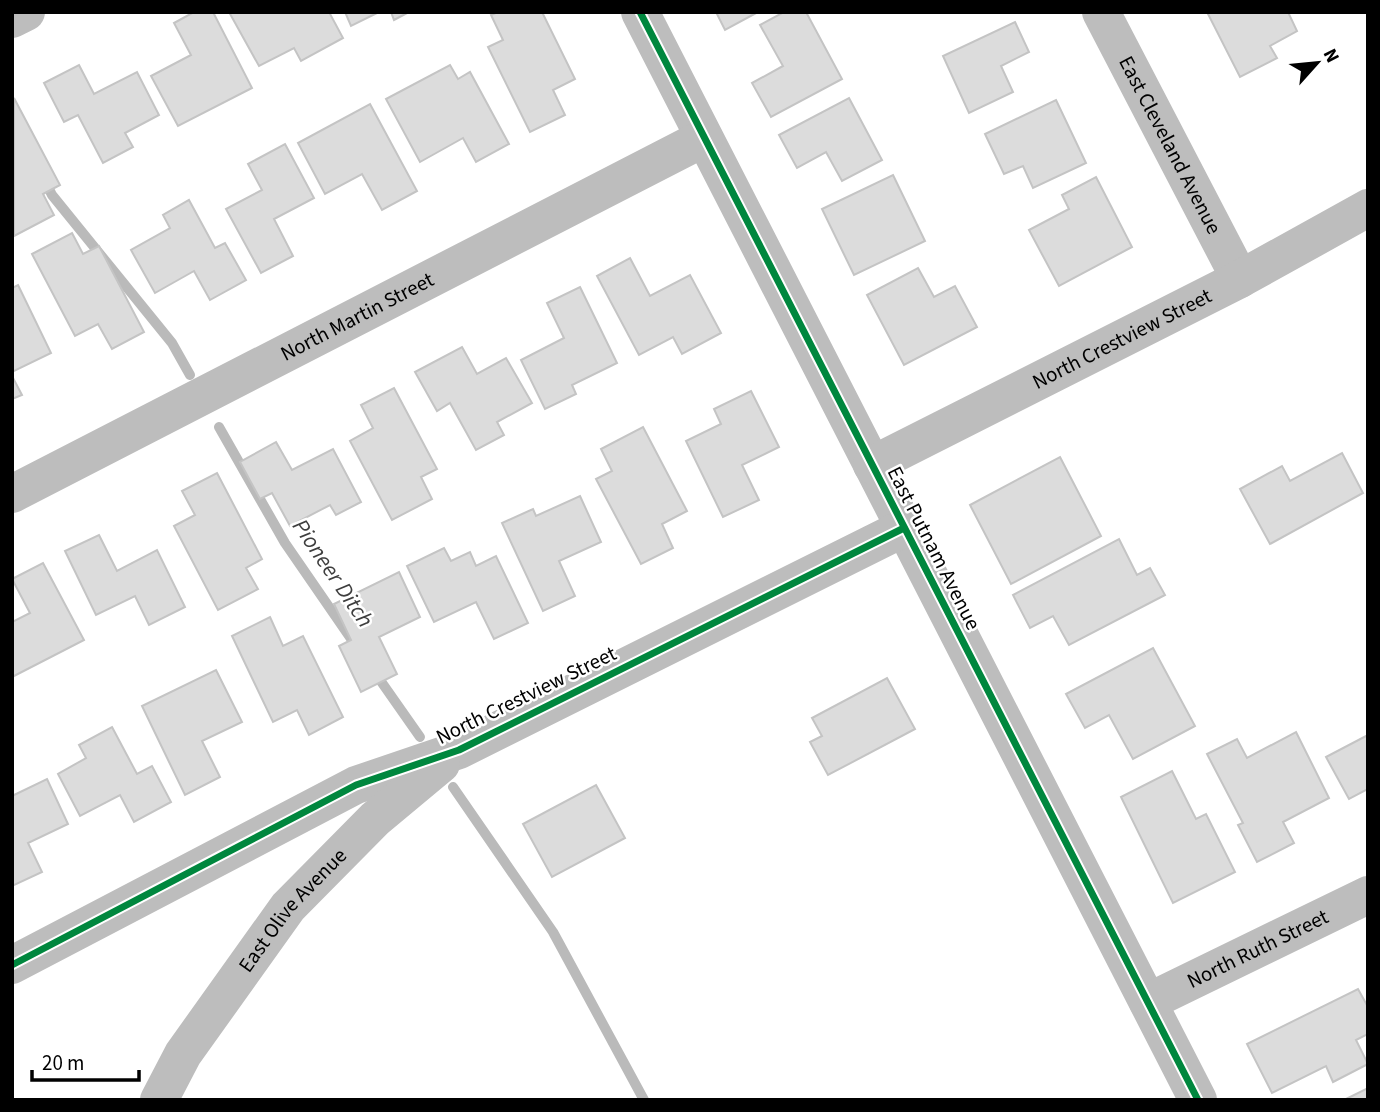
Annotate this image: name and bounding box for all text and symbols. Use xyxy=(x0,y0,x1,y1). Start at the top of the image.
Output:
north arrow xyxy=(1282,28,1352,98)
text: N xyxy=(1316,44,1346,68)
street label: East Cleveland Avenue xyxy=(1111,51,1229,240)
street label: North Martin Street xyxy=(275,265,439,368)
street label: North Crestview Street xyxy=(1027,281,1217,397)
street label: East Putnam Avenue xyxy=(880,461,988,635)
water label: Pioneer Ditch xyxy=(284,512,382,634)
street label: North Crestview Street xyxy=(431,638,621,752)
street label: East Olive Avenue xyxy=(231,841,353,978)
street label: North Ruth Street xyxy=(1182,902,1333,996)
scale bar xyxy=(32,1038,138,1082)
text: 20 m xyxy=(42,1048,84,1078)

